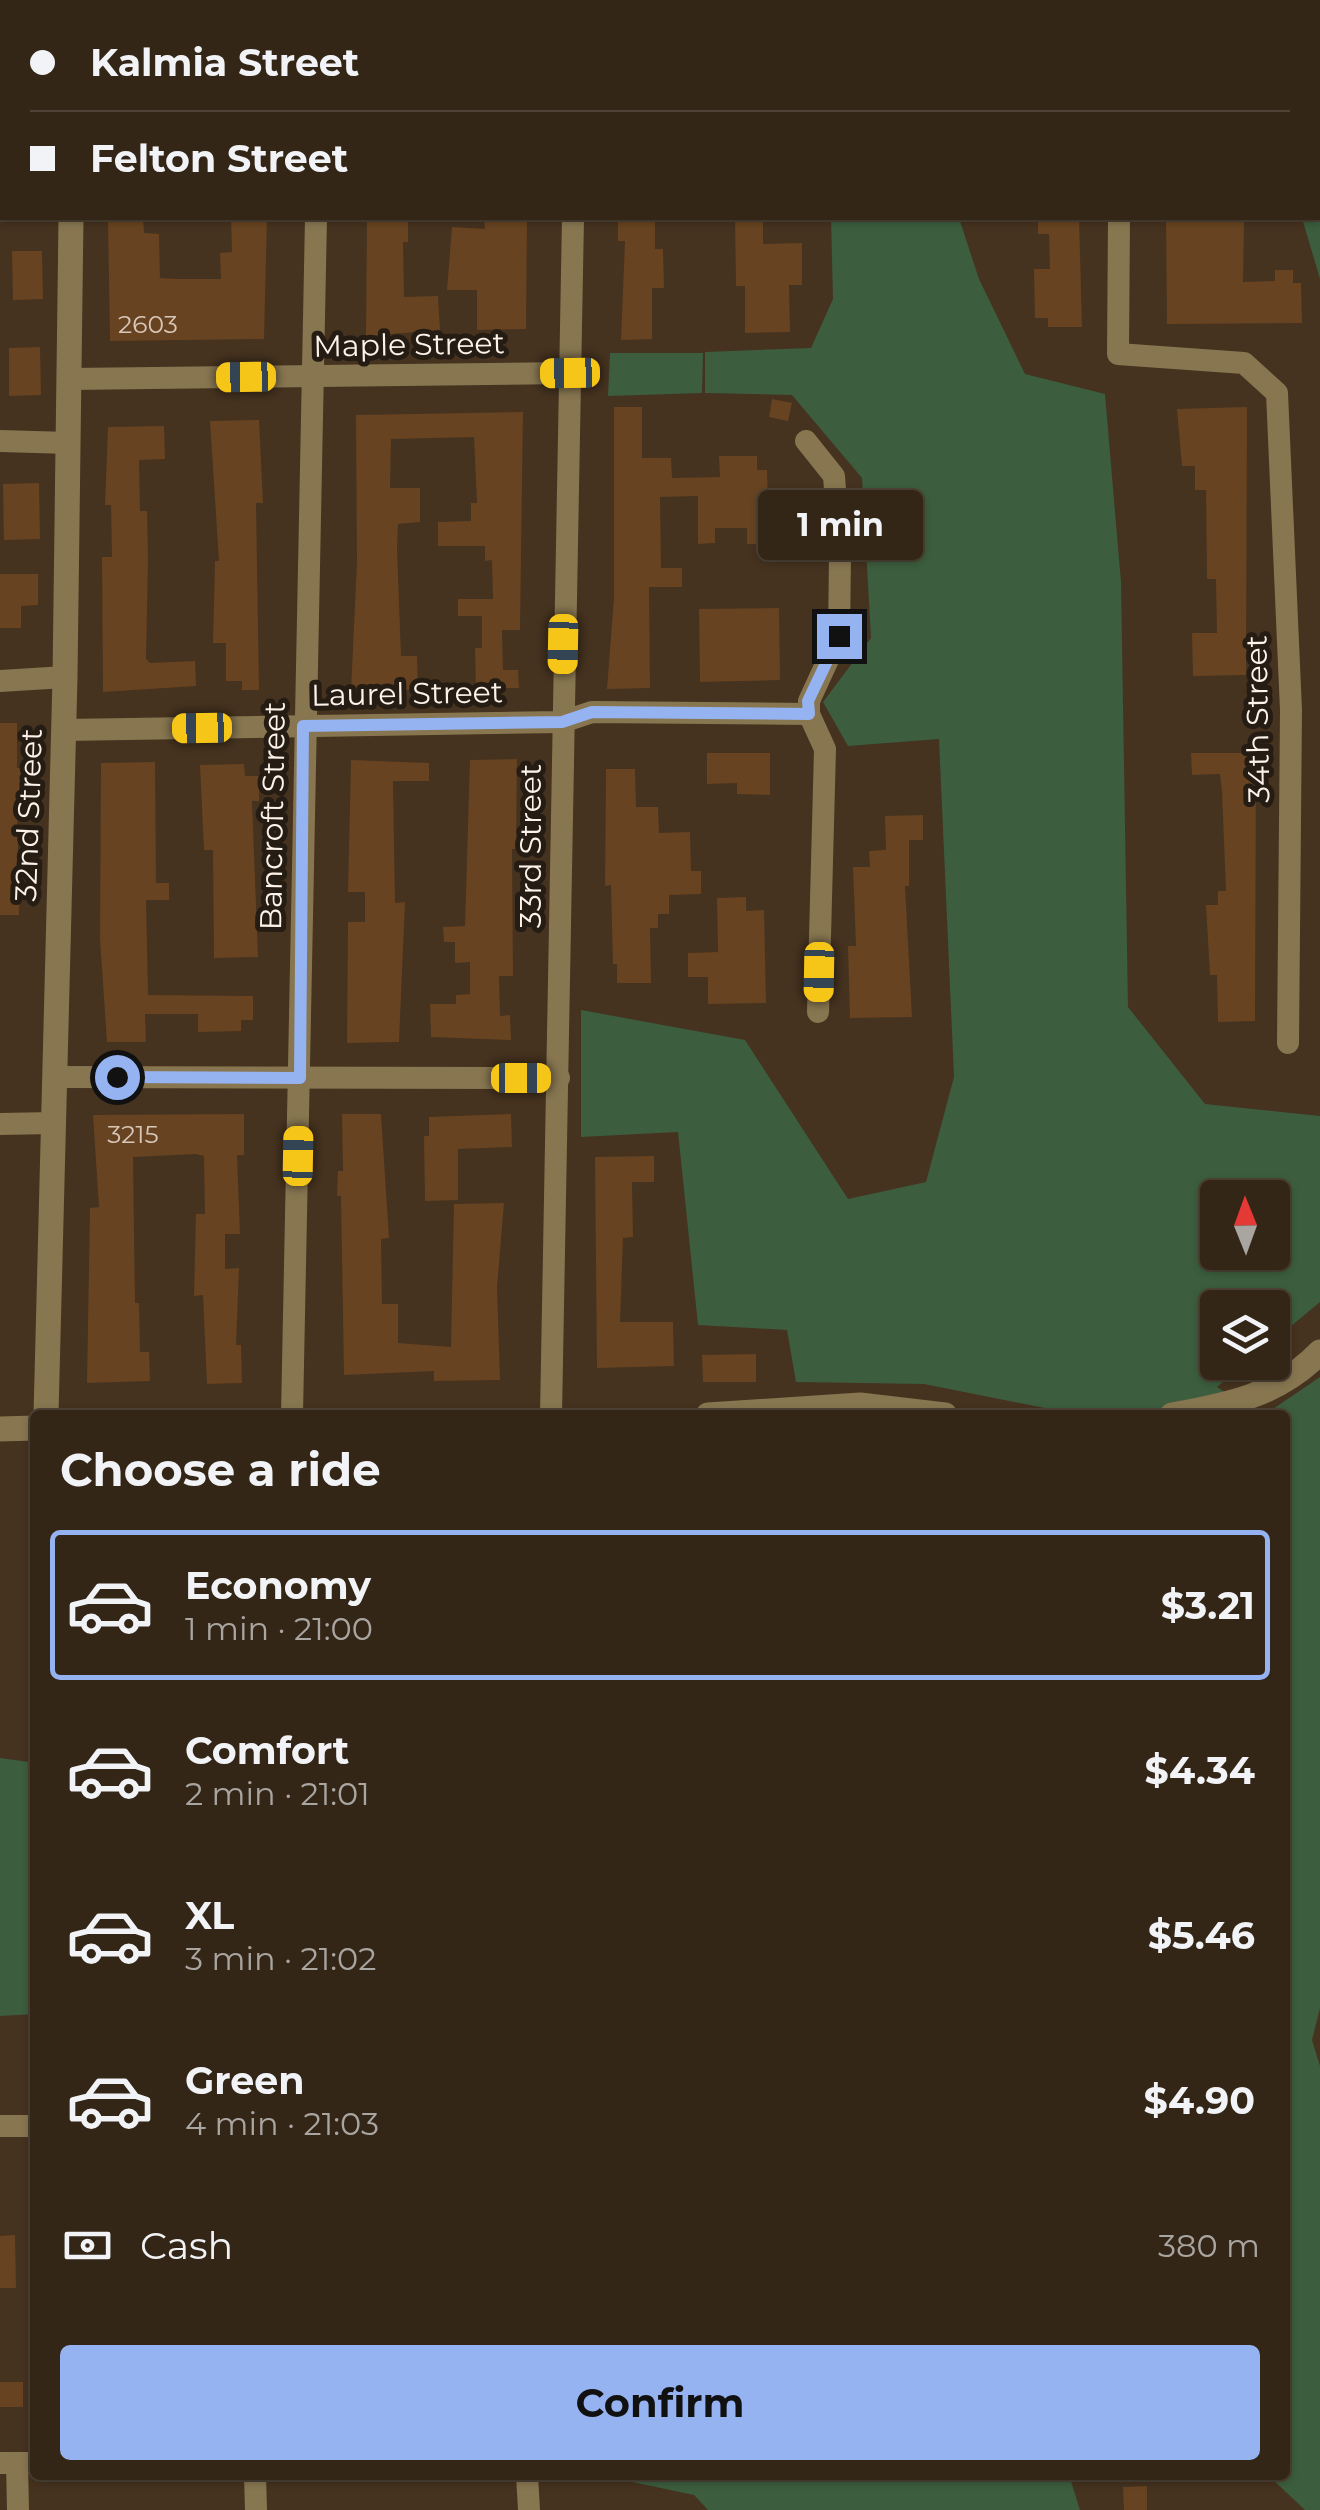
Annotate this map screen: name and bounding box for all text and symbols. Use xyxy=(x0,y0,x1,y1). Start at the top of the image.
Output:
text: Kalmia Street xyxy=(90,39,359,86)
text: Felton Street xyxy=(90,135,348,182)
house number: 2603 xyxy=(118,309,178,339)
street label: Maple Street xyxy=(313,324,505,365)
car xyxy=(540,357,600,389)
car xyxy=(216,361,276,393)
callout: 1 min xyxy=(756,491,922,561)
text: 1 min xyxy=(797,505,884,544)
car xyxy=(547,614,579,674)
route end xyxy=(817,614,862,659)
street label: 34th Street xyxy=(1238,635,1277,803)
street label: Laurel Street xyxy=(311,673,503,714)
street label: Bancroft Street xyxy=(252,701,293,931)
car xyxy=(172,712,232,744)
street label: 32nd Street xyxy=(7,728,50,902)
street label: 33rd Street xyxy=(512,764,549,928)
car xyxy=(803,942,835,1002)
route start xyxy=(95,1055,140,1100)
car xyxy=(491,1063,551,1093)
house number: 3215 xyxy=(107,1119,159,1149)
car xyxy=(282,1126,314,1186)
north arrow xyxy=(1200,1180,1290,1270)
map controls xyxy=(1200,1180,1290,1380)
button: layers xyxy=(1200,1290,1290,1380)
text: Choose a ride xyxy=(60,1442,381,1497)
icon: car xyxy=(65,1560,155,1650)
text: Economy xyxy=(185,1562,371,1609)
text: $3.21 xyxy=(1161,1582,1255,1629)
text: 1 min · 21:00 xyxy=(185,1609,373,1648)
icon: car xyxy=(65,1725,155,1815)
text: Comfort xyxy=(185,1727,349,1774)
text: $4.34 xyxy=(1144,1747,1255,1794)
text: 2 min · 21:01 xyxy=(185,1774,370,1813)
icon: car xyxy=(65,1890,155,1980)
text: XL xyxy=(185,1892,234,1939)
text: $5.46 xyxy=(1148,1912,1255,1959)
text: 3 min · 21:02 xyxy=(185,1939,376,1978)
icon: car xyxy=(65,2055,155,2145)
text: Green xyxy=(185,2057,305,2104)
text: $4.90 xyxy=(1143,2077,1255,2124)
text: 4 min · 21:03 xyxy=(185,2104,379,2143)
icon: cash xyxy=(60,2218,115,2273)
text: Cash xyxy=(140,2222,233,2269)
text: 380 m xyxy=(1158,2226,1260,2265)
button: Confirm xyxy=(60,2345,1260,2460)

